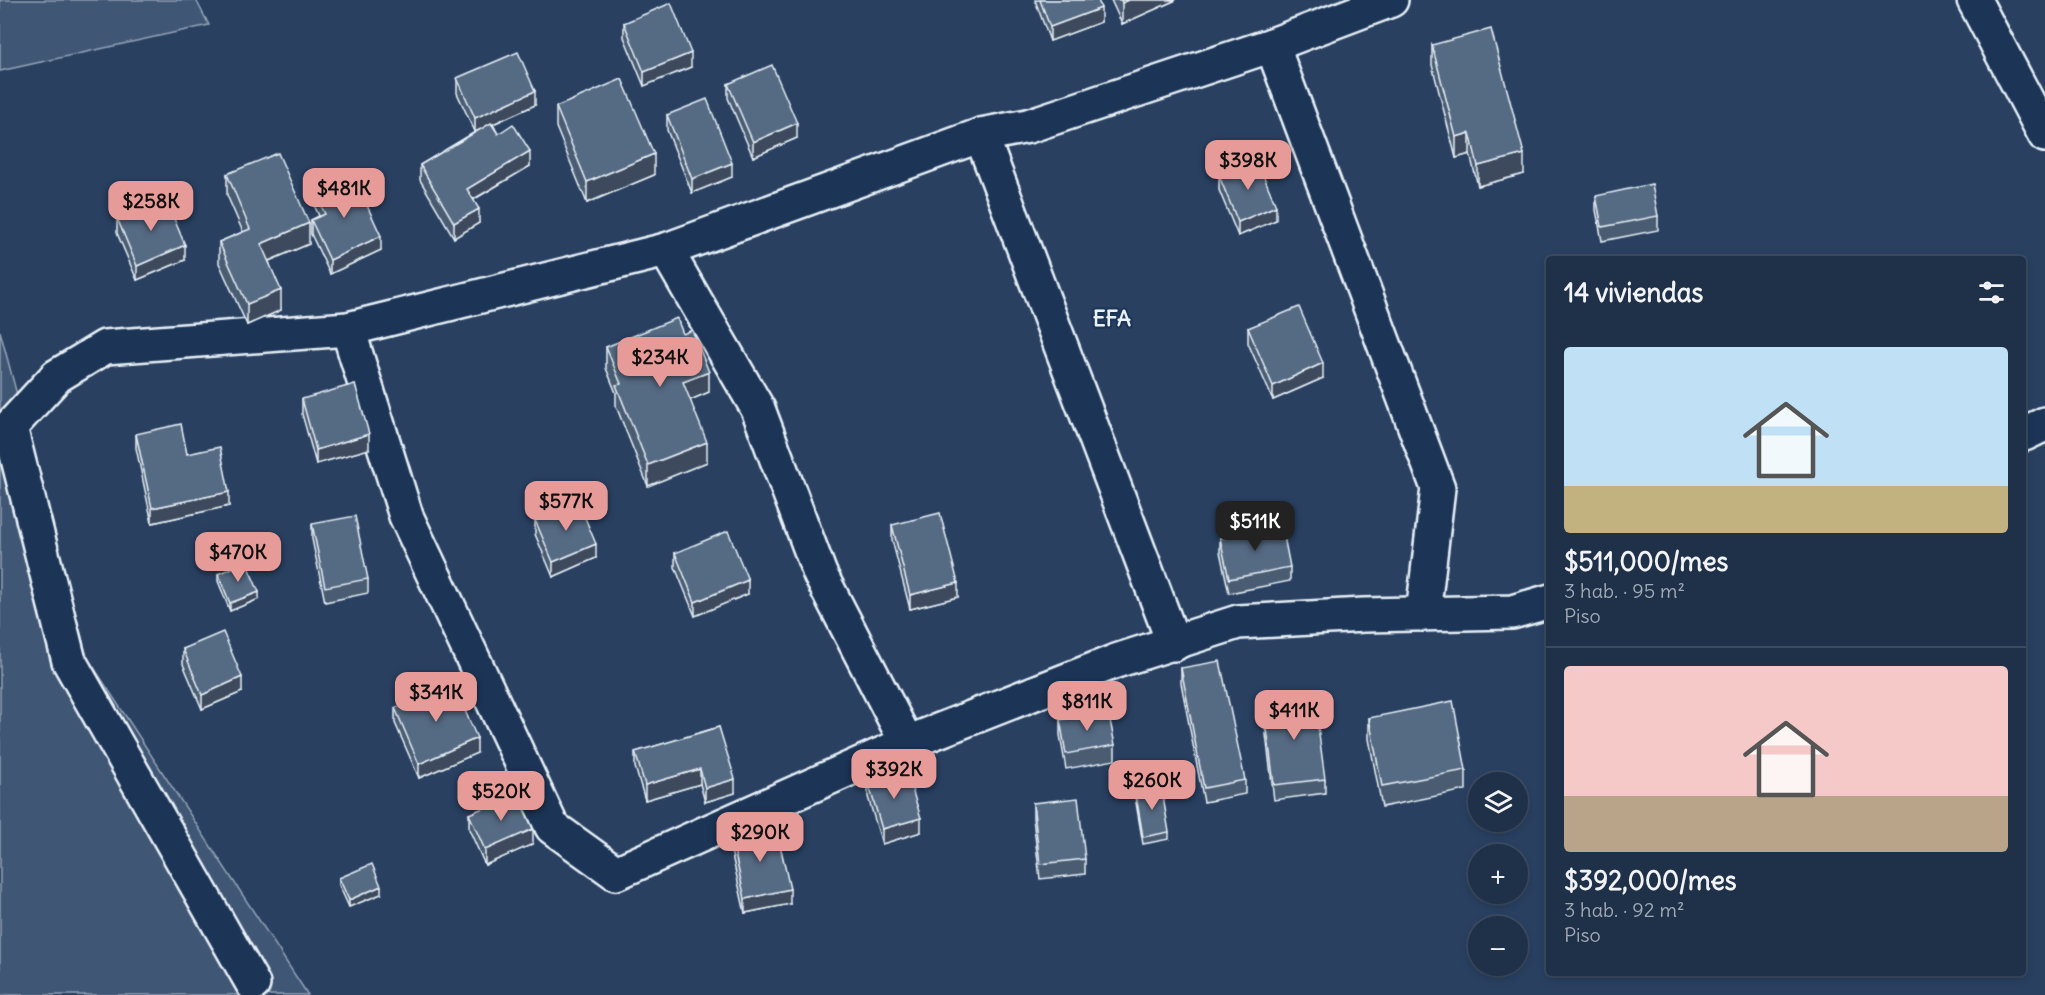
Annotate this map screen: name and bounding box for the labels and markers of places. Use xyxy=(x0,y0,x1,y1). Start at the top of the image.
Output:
pin: $398K xyxy=(1206,140,1290,191)
pin: $481K xyxy=(302,168,386,219)
pin: $258K xyxy=(109,181,193,232)
pin: $234K xyxy=(618,337,702,388)
pin: $577K xyxy=(524,481,608,532)
pin: $511K xyxy=(1213,501,1297,552)
pin: $470K xyxy=(196,532,280,583)
pin: $341K xyxy=(394,672,478,723)
pin: $811K xyxy=(1045,681,1129,732)
pin: $411K xyxy=(1252,690,1336,741)
pin: $392K xyxy=(852,749,936,800)
pin: $260K xyxy=(1110,760,1194,811)
pin: $520K xyxy=(459,771,543,822)
pin: $290K xyxy=(718,812,802,863)

